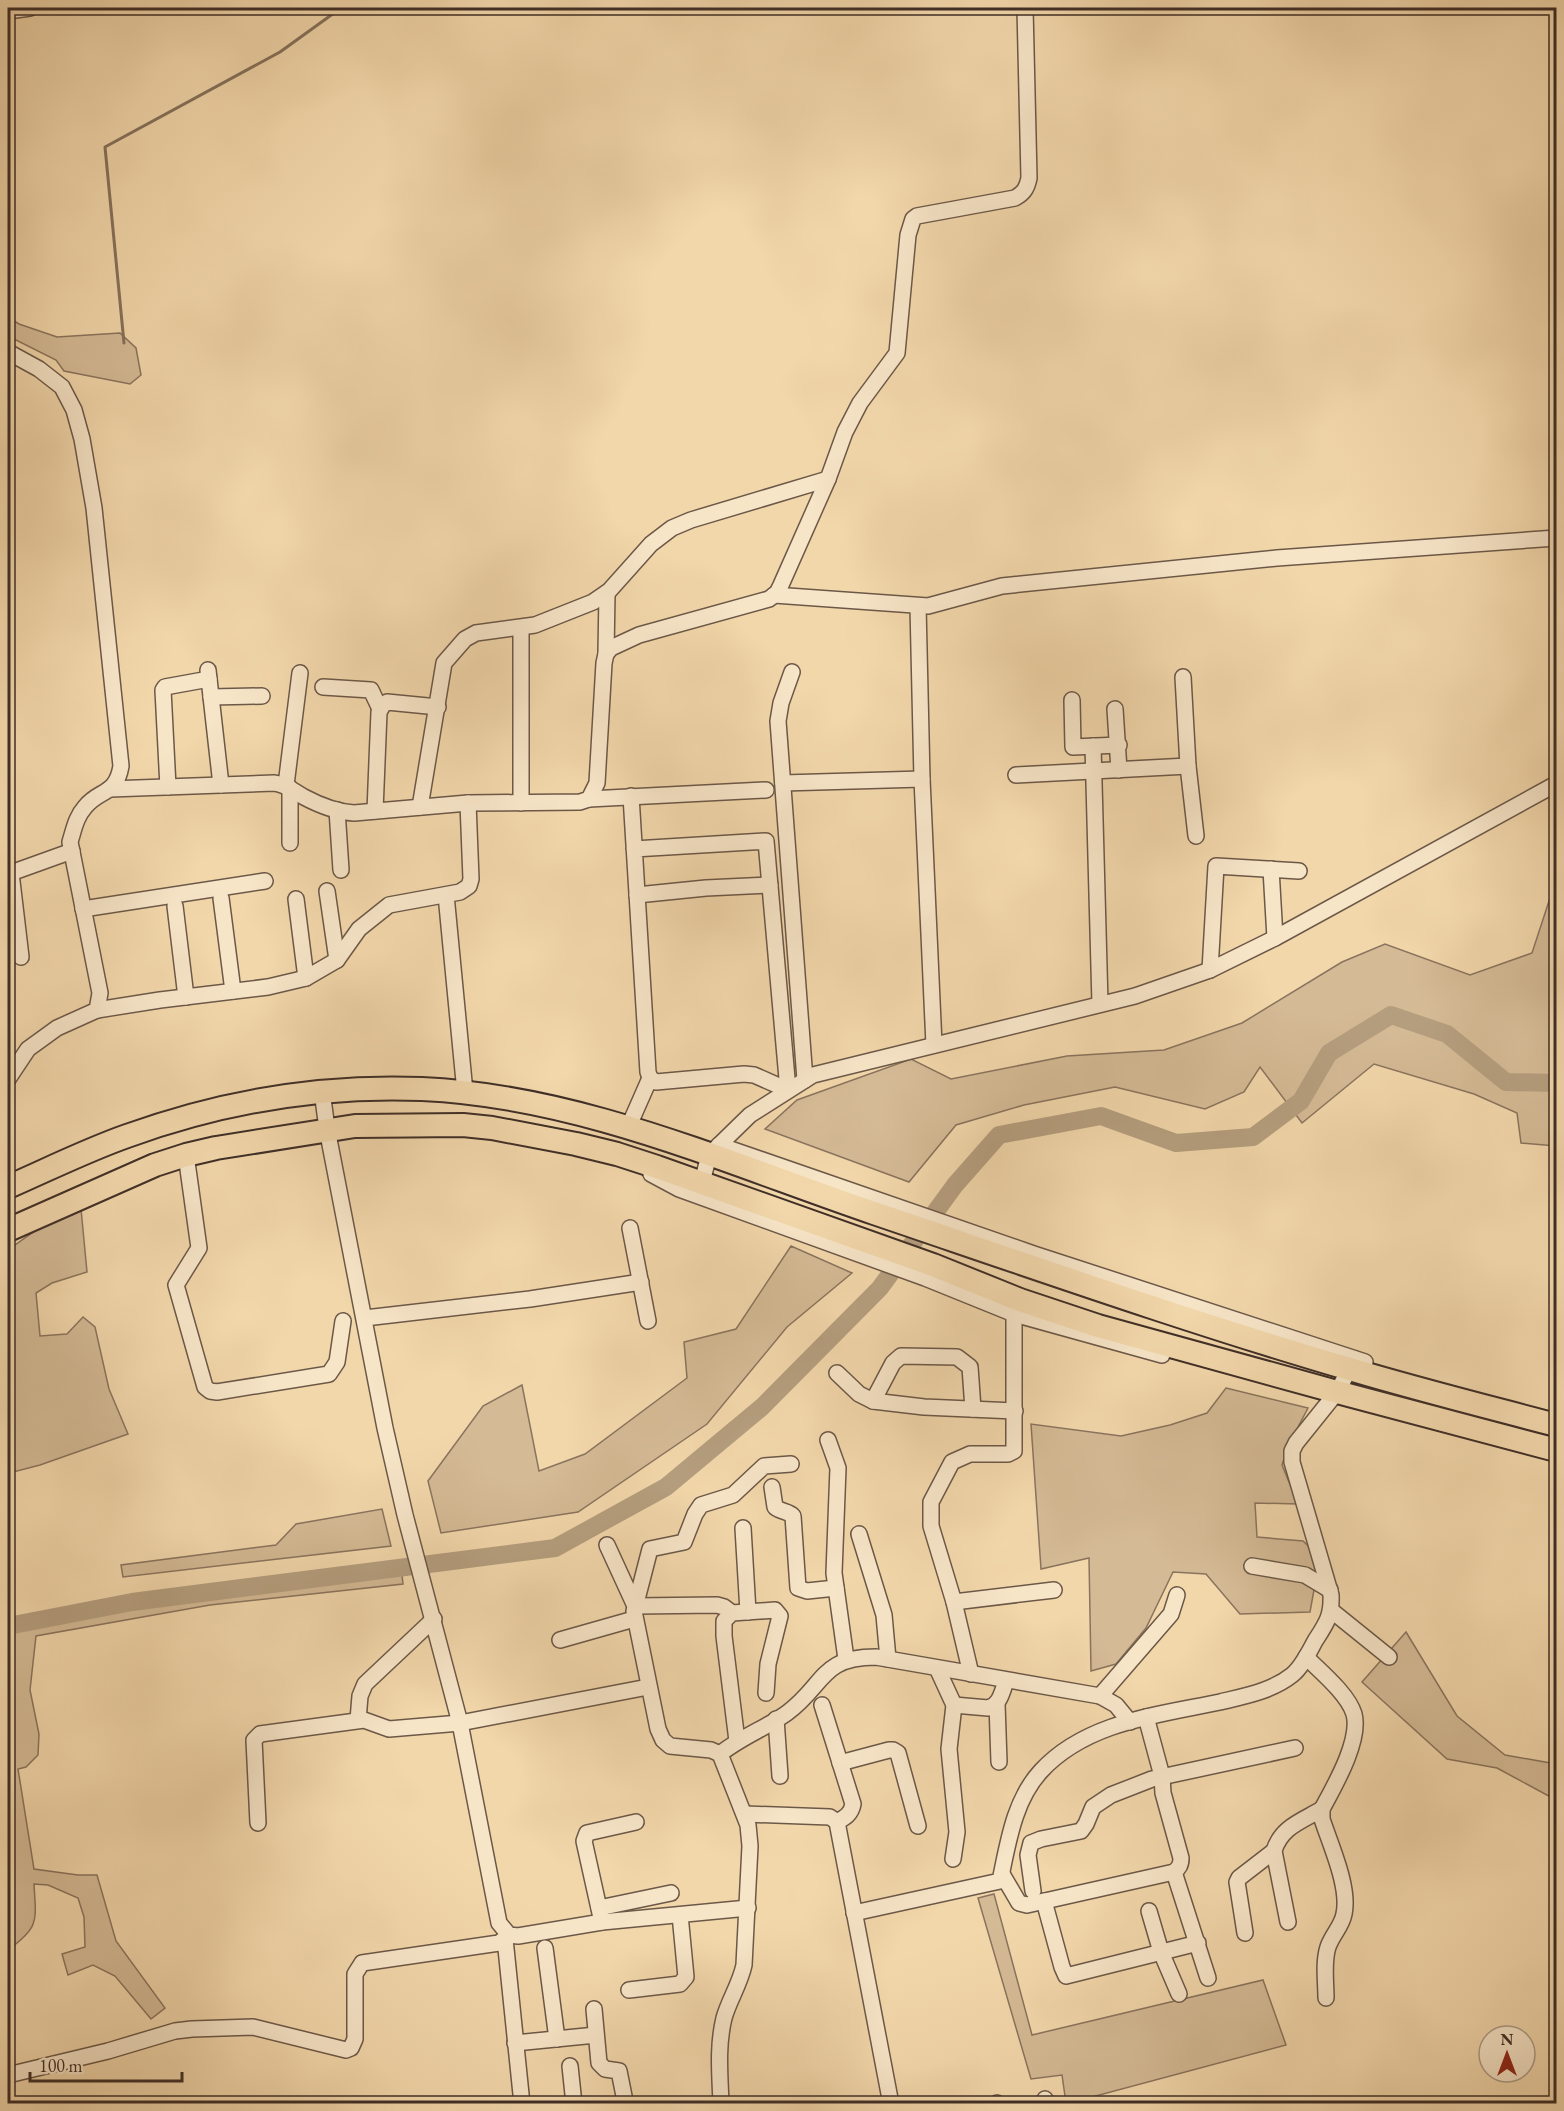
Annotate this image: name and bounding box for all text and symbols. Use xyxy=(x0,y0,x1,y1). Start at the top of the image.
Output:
north arrow xyxy=(1477,2024,1537,2084)
text: N xyxy=(1501,2029,1514,2050)
scale bar xyxy=(30,2045,182,2083)
text: 100 m xyxy=(39,2054,83,2077)

